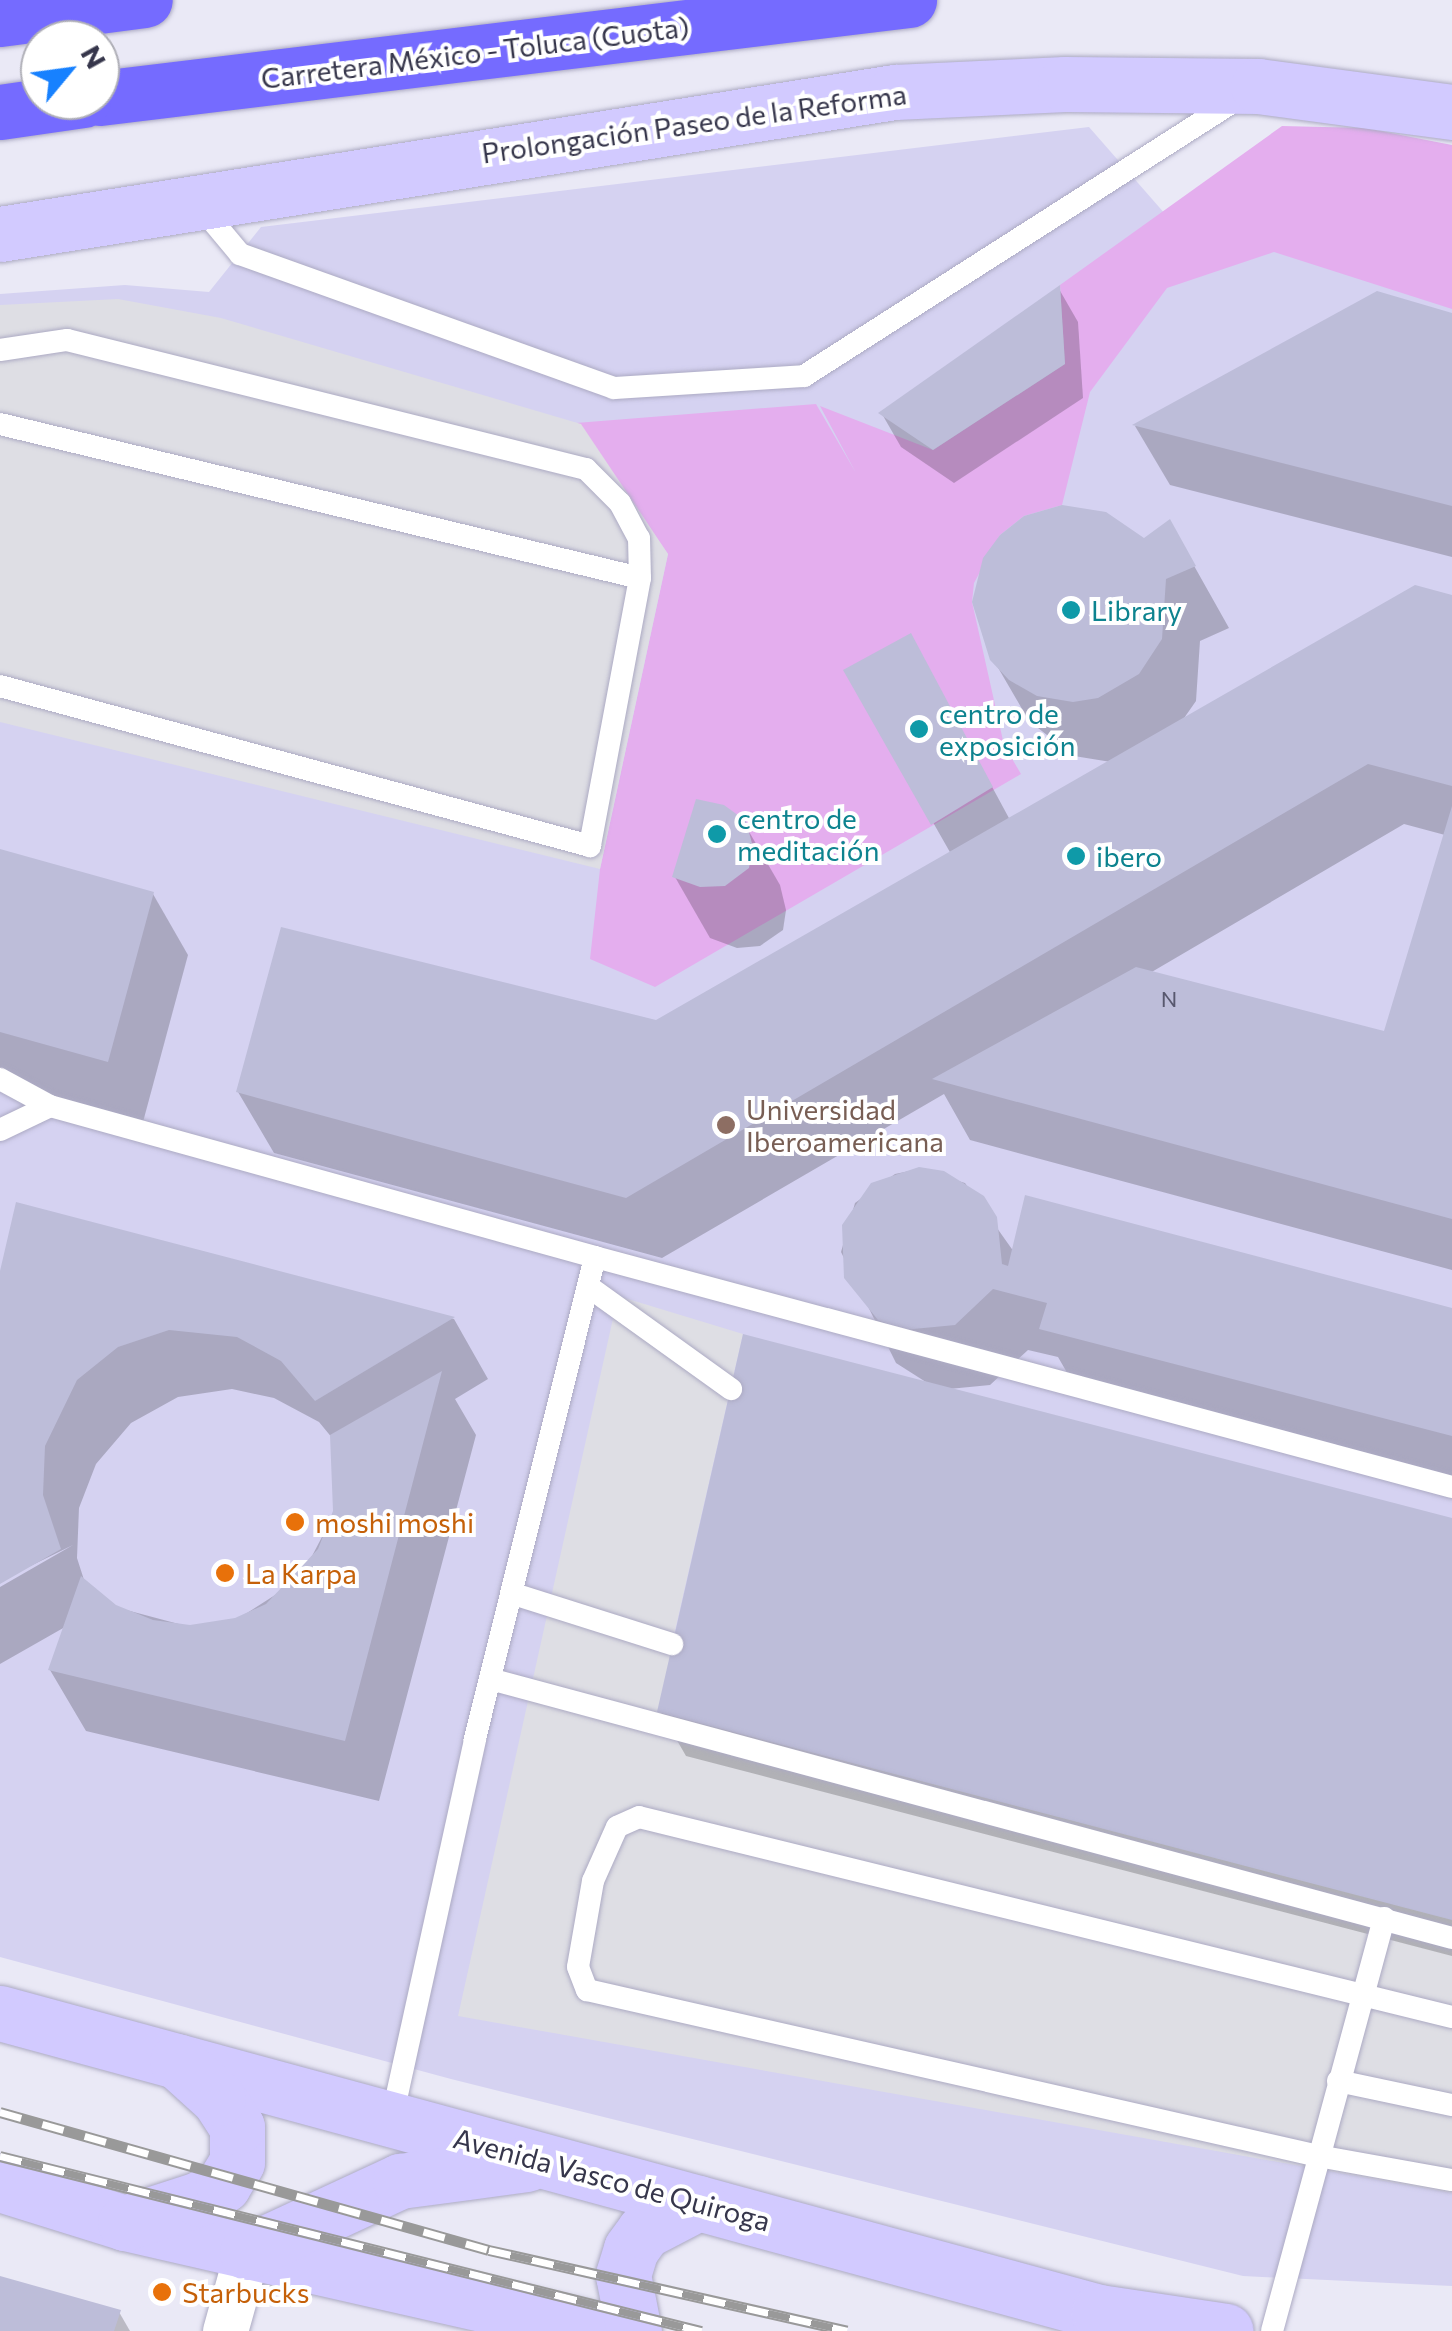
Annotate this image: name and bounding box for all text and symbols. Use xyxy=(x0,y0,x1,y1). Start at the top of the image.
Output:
street label: Carretera México - Toluca (Cuota) xyxy=(259,9,691,95)
north arrow xyxy=(20,20,120,120)
text: N xyxy=(75,39,114,74)
street label: Prolongación Paseo de la Reforma xyxy=(479,77,909,169)
place label: Library xyxy=(1091,593,1182,627)
marker: Library xyxy=(1060,599,1082,621)
place label: centro de exposición xyxy=(939,696,1075,762)
marker: centro de exposición xyxy=(908,718,930,740)
place label: centro de meditación xyxy=(737,801,880,867)
marker: centro de meditación xyxy=(706,823,728,845)
place label: ibero xyxy=(1096,839,1162,873)
marker: ibero xyxy=(1065,845,1087,867)
house number: N xyxy=(1161,986,1177,1012)
place label: Universidad Iberoamericana xyxy=(746,1092,944,1158)
marker: Universidad Iberoamericana xyxy=(715,1114,737,1136)
place label: moshi moshi xyxy=(315,1505,474,1539)
marker: moshi moshi xyxy=(284,1511,306,1533)
place label: La Karpa xyxy=(245,1556,357,1590)
marker: La Karpa xyxy=(214,1562,236,1584)
street label: Avenida Vasco de Quiroga xyxy=(450,2121,774,2237)
place label: Starbucks xyxy=(182,2275,309,2309)
marker: Starbucks xyxy=(151,2281,173,2303)

